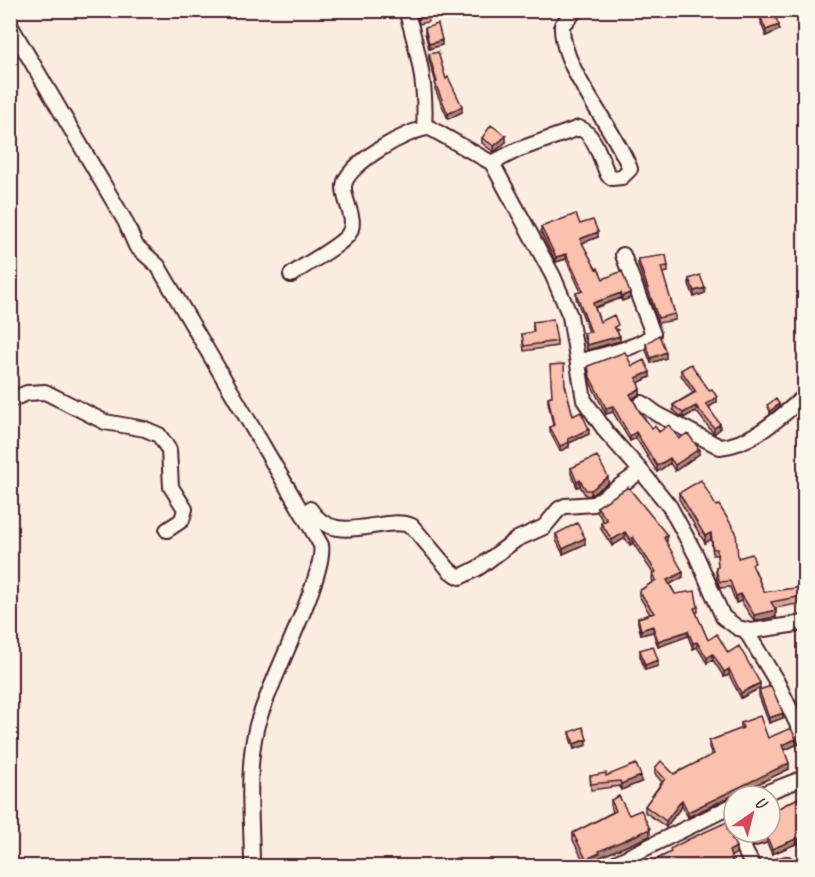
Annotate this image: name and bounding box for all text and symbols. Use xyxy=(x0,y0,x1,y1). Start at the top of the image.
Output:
north arrow xyxy=(722,784,782,844)
text: U xyxy=(751,792,772,815)

